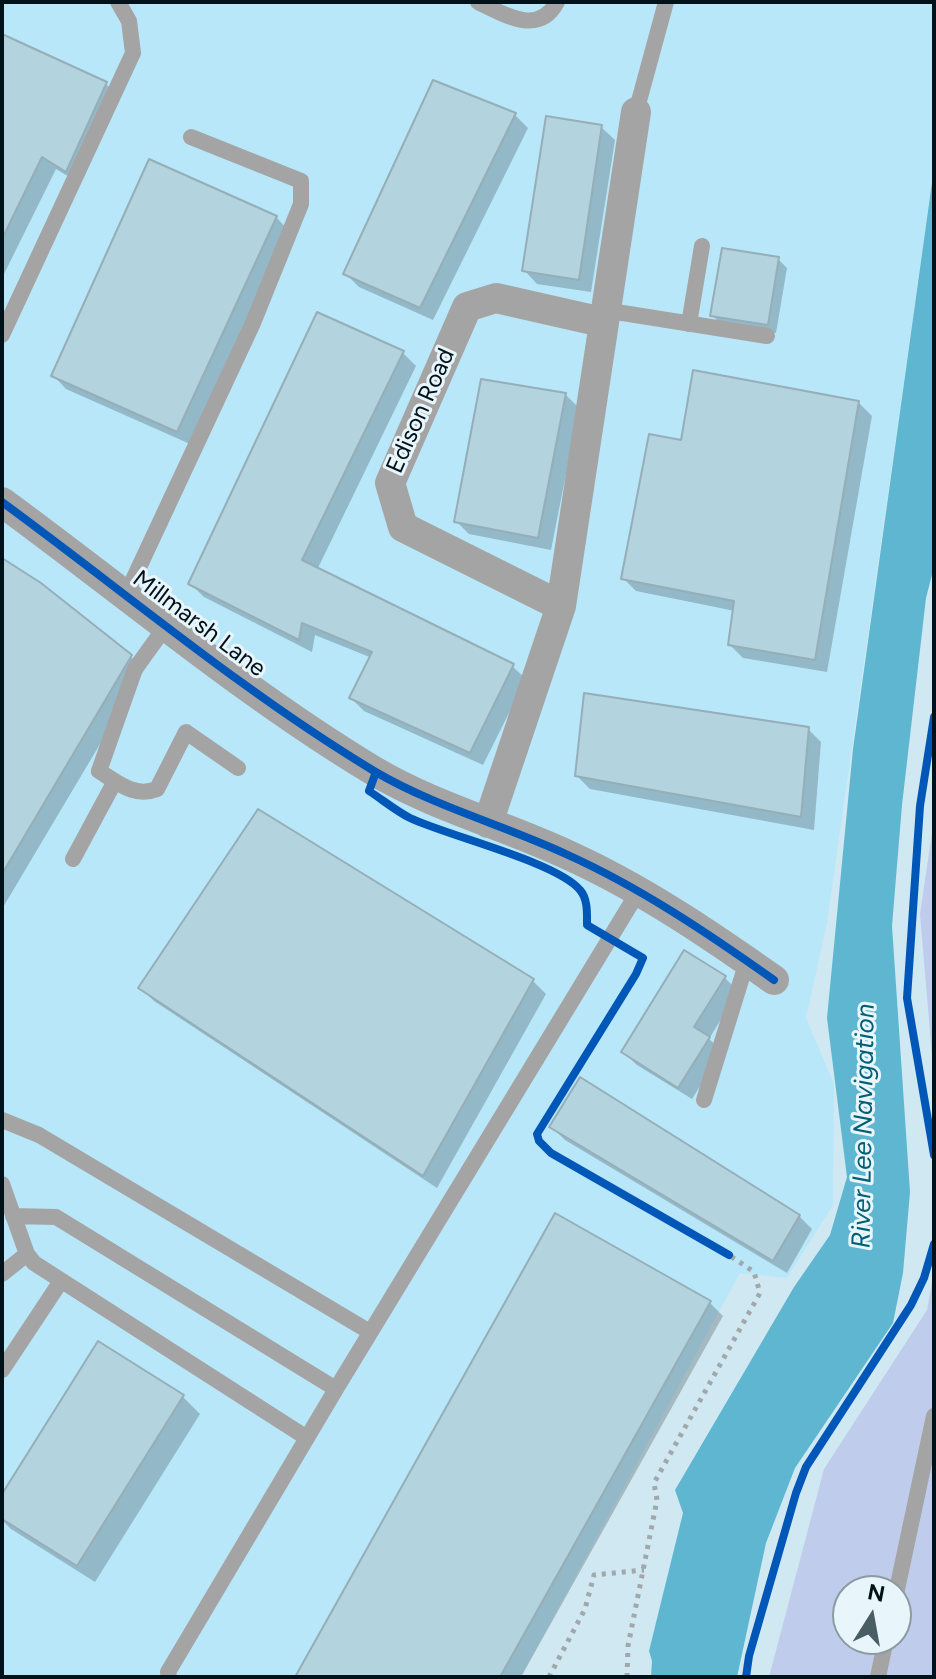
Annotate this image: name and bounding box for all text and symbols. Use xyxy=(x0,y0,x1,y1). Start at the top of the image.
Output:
street label: Edison Road xyxy=(381,344,461,478)
street label: Millmarsh Lane xyxy=(127,565,271,683)
water label: River Lee Navigation xyxy=(846,1003,882,1249)
north arrow xyxy=(832,1575,912,1655)
text: N xyxy=(865,1578,887,1608)

